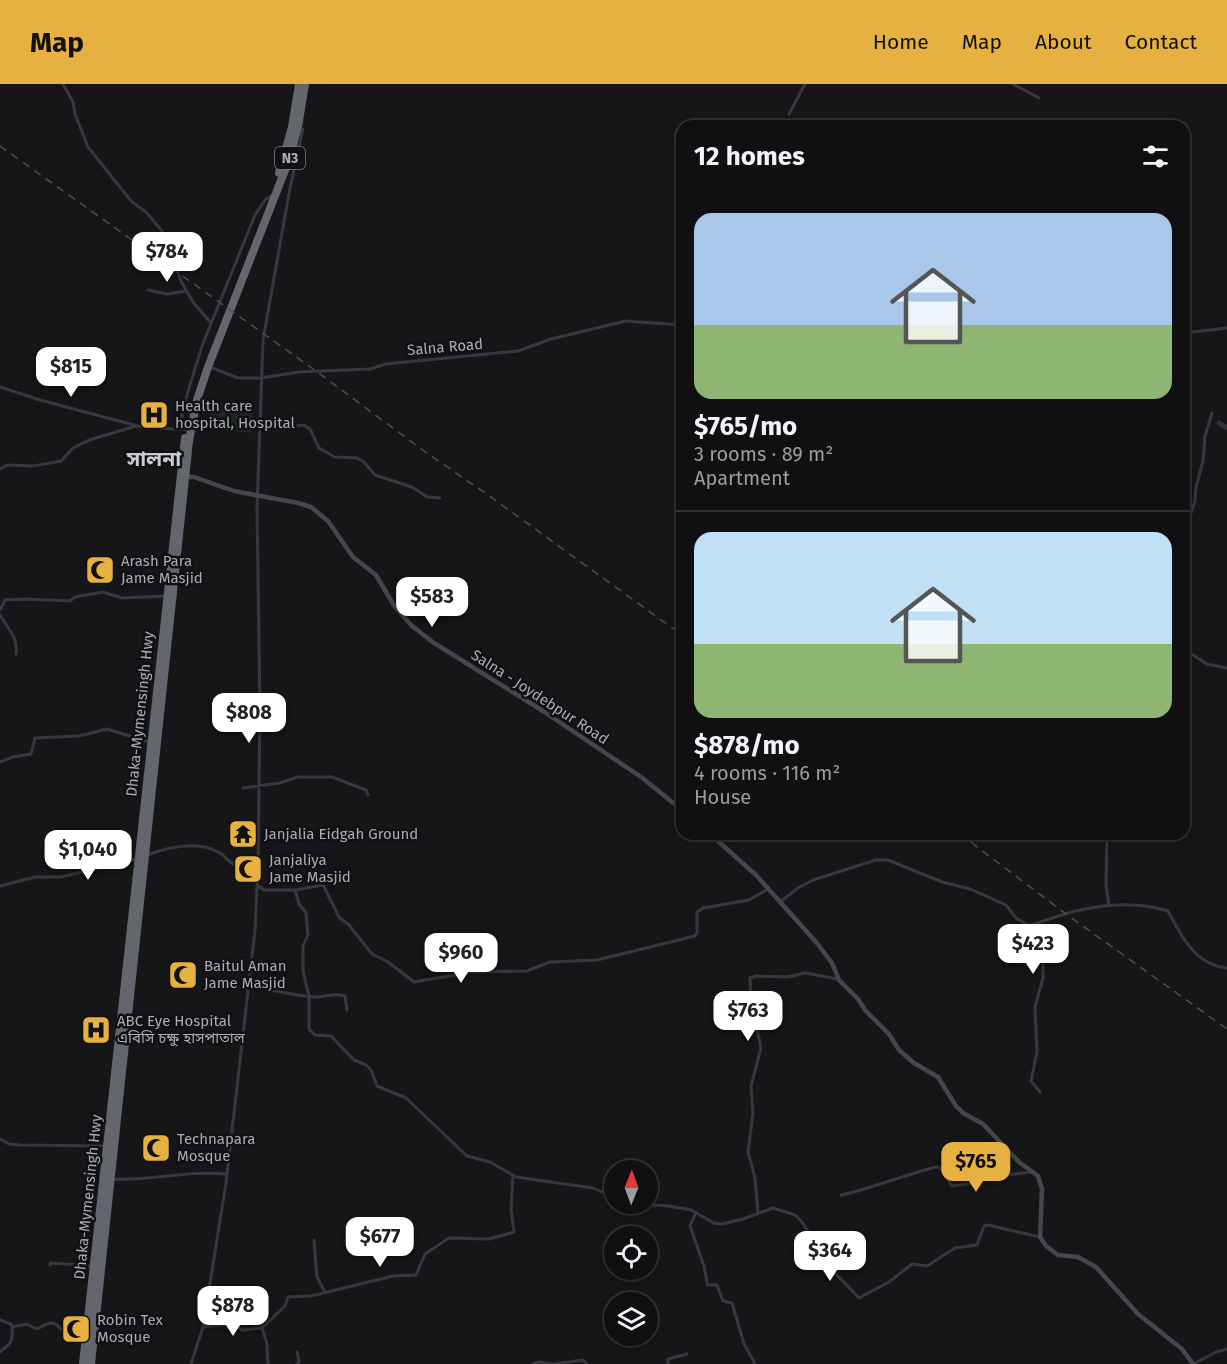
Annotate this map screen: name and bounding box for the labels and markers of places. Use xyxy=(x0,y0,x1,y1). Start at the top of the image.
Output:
pin: $784 xyxy=(131,232,203,283)
pin: $815 xyxy=(35,347,107,398)
place label: Health care hospital, Hospital xyxy=(175,397,295,432)
hospital icon: Health care hospital, Hospital xyxy=(138,399,170,431)
place label: Arash Para Jame Masjid xyxy=(121,552,203,587)
mosque icon: Arash Para Jame Masjid xyxy=(84,554,116,586)
pin: $583 xyxy=(396,577,468,628)
pin: $808 xyxy=(213,693,285,744)
temple icon: Janjalia Eidgah Ground xyxy=(227,818,259,850)
place label: Janjalia Eidgah Ground xyxy=(264,825,418,843)
pin: $1,040 xyxy=(39,830,137,881)
place label: Janjaliya Jame Masjid xyxy=(269,851,351,886)
mosque icon: Janjaliya Jame Masjid xyxy=(232,853,264,885)
pin: $423 xyxy=(997,924,1069,975)
pin: $960 xyxy=(425,933,497,984)
place label: Baitul Aman Jame Masjid xyxy=(204,957,286,992)
mosque icon: Baitul Aman Jame Masjid xyxy=(167,959,199,991)
pin: $763 xyxy=(712,991,784,1042)
place label: ABC Eye Hospital এবিসি চক্ষু হাসপাতাল xyxy=(117,1012,246,1047)
hospital icon: ABC Eye Hospital এবিসি চক্ষু হাসপাতাল xyxy=(80,1014,112,1046)
place label: Technapara Mosque xyxy=(177,1130,255,1165)
mosque icon: Technapara Mosque xyxy=(140,1132,172,1164)
pin: $765 xyxy=(940,1142,1012,1193)
pin: $677 xyxy=(344,1217,416,1268)
pin: $364 xyxy=(794,1231,866,1282)
pin: $878 xyxy=(197,1286,269,1337)
place label: Robin Tex Mosque xyxy=(97,1311,163,1346)
mosque icon: Robin Tex Mosque xyxy=(60,1313,92,1345)

